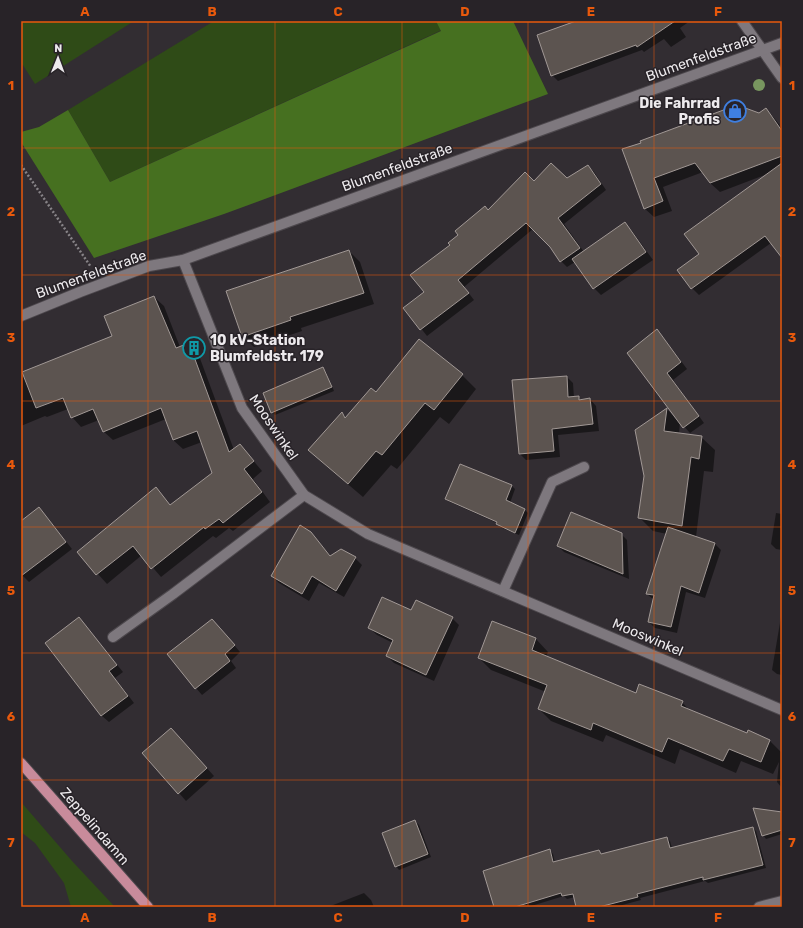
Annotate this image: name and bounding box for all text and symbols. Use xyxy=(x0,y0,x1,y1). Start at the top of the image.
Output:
text: A xyxy=(80,4,90,19)
text: B xyxy=(207,4,217,19)
text: C xyxy=(333,4,343,19)
text: D xyxy=(460,4,470,19)
text: E xyxy=(587,4,595,19)
text: F xyxy=(714,4,722,19)
street label: Blumenfeldstraße xyxy=(644,30,759,85)
north arrow xyxy=(38,38,78,78)
text: N xyxy=(54,42,62,55)
text: 1 xyxy=(8,78,14,93)
text: 1 xyxy=(789,78,795,93)
place label: Die Fahrrad Profis xyxy=(639,95,720,128)
shop icon: Die Fahrrad Profis xyxy=(722,98,748,124)
street label: Blumenfeldstraße xyxy=(340,140,455,195)
text: 2 xyxy=(7,204,15,219)
text: 2 xyxy=(788,204,796,219)
street label: Blumenfeldstraße xyxy=(34,247,149,302)
text: 3 xyxy=(7,330,16,345)
text: 3 xyxy=(788,330,797,345)
place label: 10 kV-Station Blumfeldstr. 179 xyxy=(210,332,324,365)
building icon: 10 kV-Station Blumfeldstr. 179 xyxy=(181,335,207,361)
street label: Mooswinkel xyxy=(245,391,302,463)
text: 4 xyxy=(7,457,16,472)
text: 4 xyxy=(788,457,797,472)
text: 5 xyxy=(7,583,15,598)
text: 5 xyxy=(788,583,796,598)
street label: Mooswinkel xyxy=(610,615,686,660)
text: 6 xyxy=(7,709,16,724)
text: 6 xyxy=(788,709,797,724)
street label: Zeppelindamm xyxy=(56,784,133,868)
text: 7 xyxy=(7,835,15,850)
text: 7 xyxy=(788,835,796,850)
text: A xyxy=(80,910,90,925)
text: B xyxy=(207,910,217,925)
text: C xyxy=(333,910,343,925)
text: D xyxy=(460,910,470,925)
text: E xyxy=(587,910,595,925)
text: F xyxy=(714,910,722,925)

